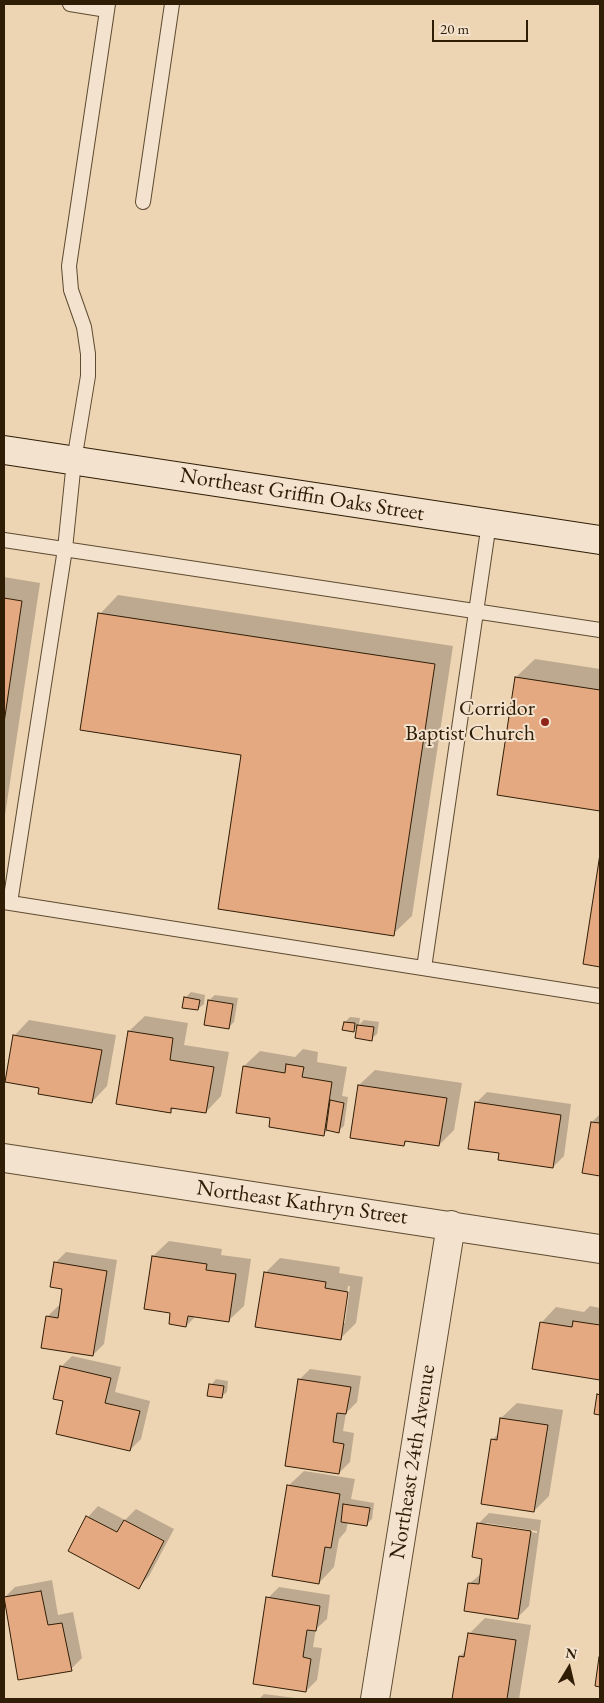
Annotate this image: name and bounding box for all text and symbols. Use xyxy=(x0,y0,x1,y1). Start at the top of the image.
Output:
scale bar xyxy=(434,10,530,42)
text: 20 m xyxy=(440,19,469,38)
street label: Northeast Griffin Oaks Street xyxy=(178,463,426,527)
place label: Corridor Baptist Church xyxy=(405,696,535,748)
marker: Corridor Baptist Church xyxy=(539,716,551,728)
street label: Northeast Kathryn Street xyxy=(195,1175,409,1231)
street label: Northeast 24th Avenue xyxy=(385,1363,441,1561)
north arrow xyxy=(544,1643,594,1693)
text: N xyxy=(564,1643,578,1663)

